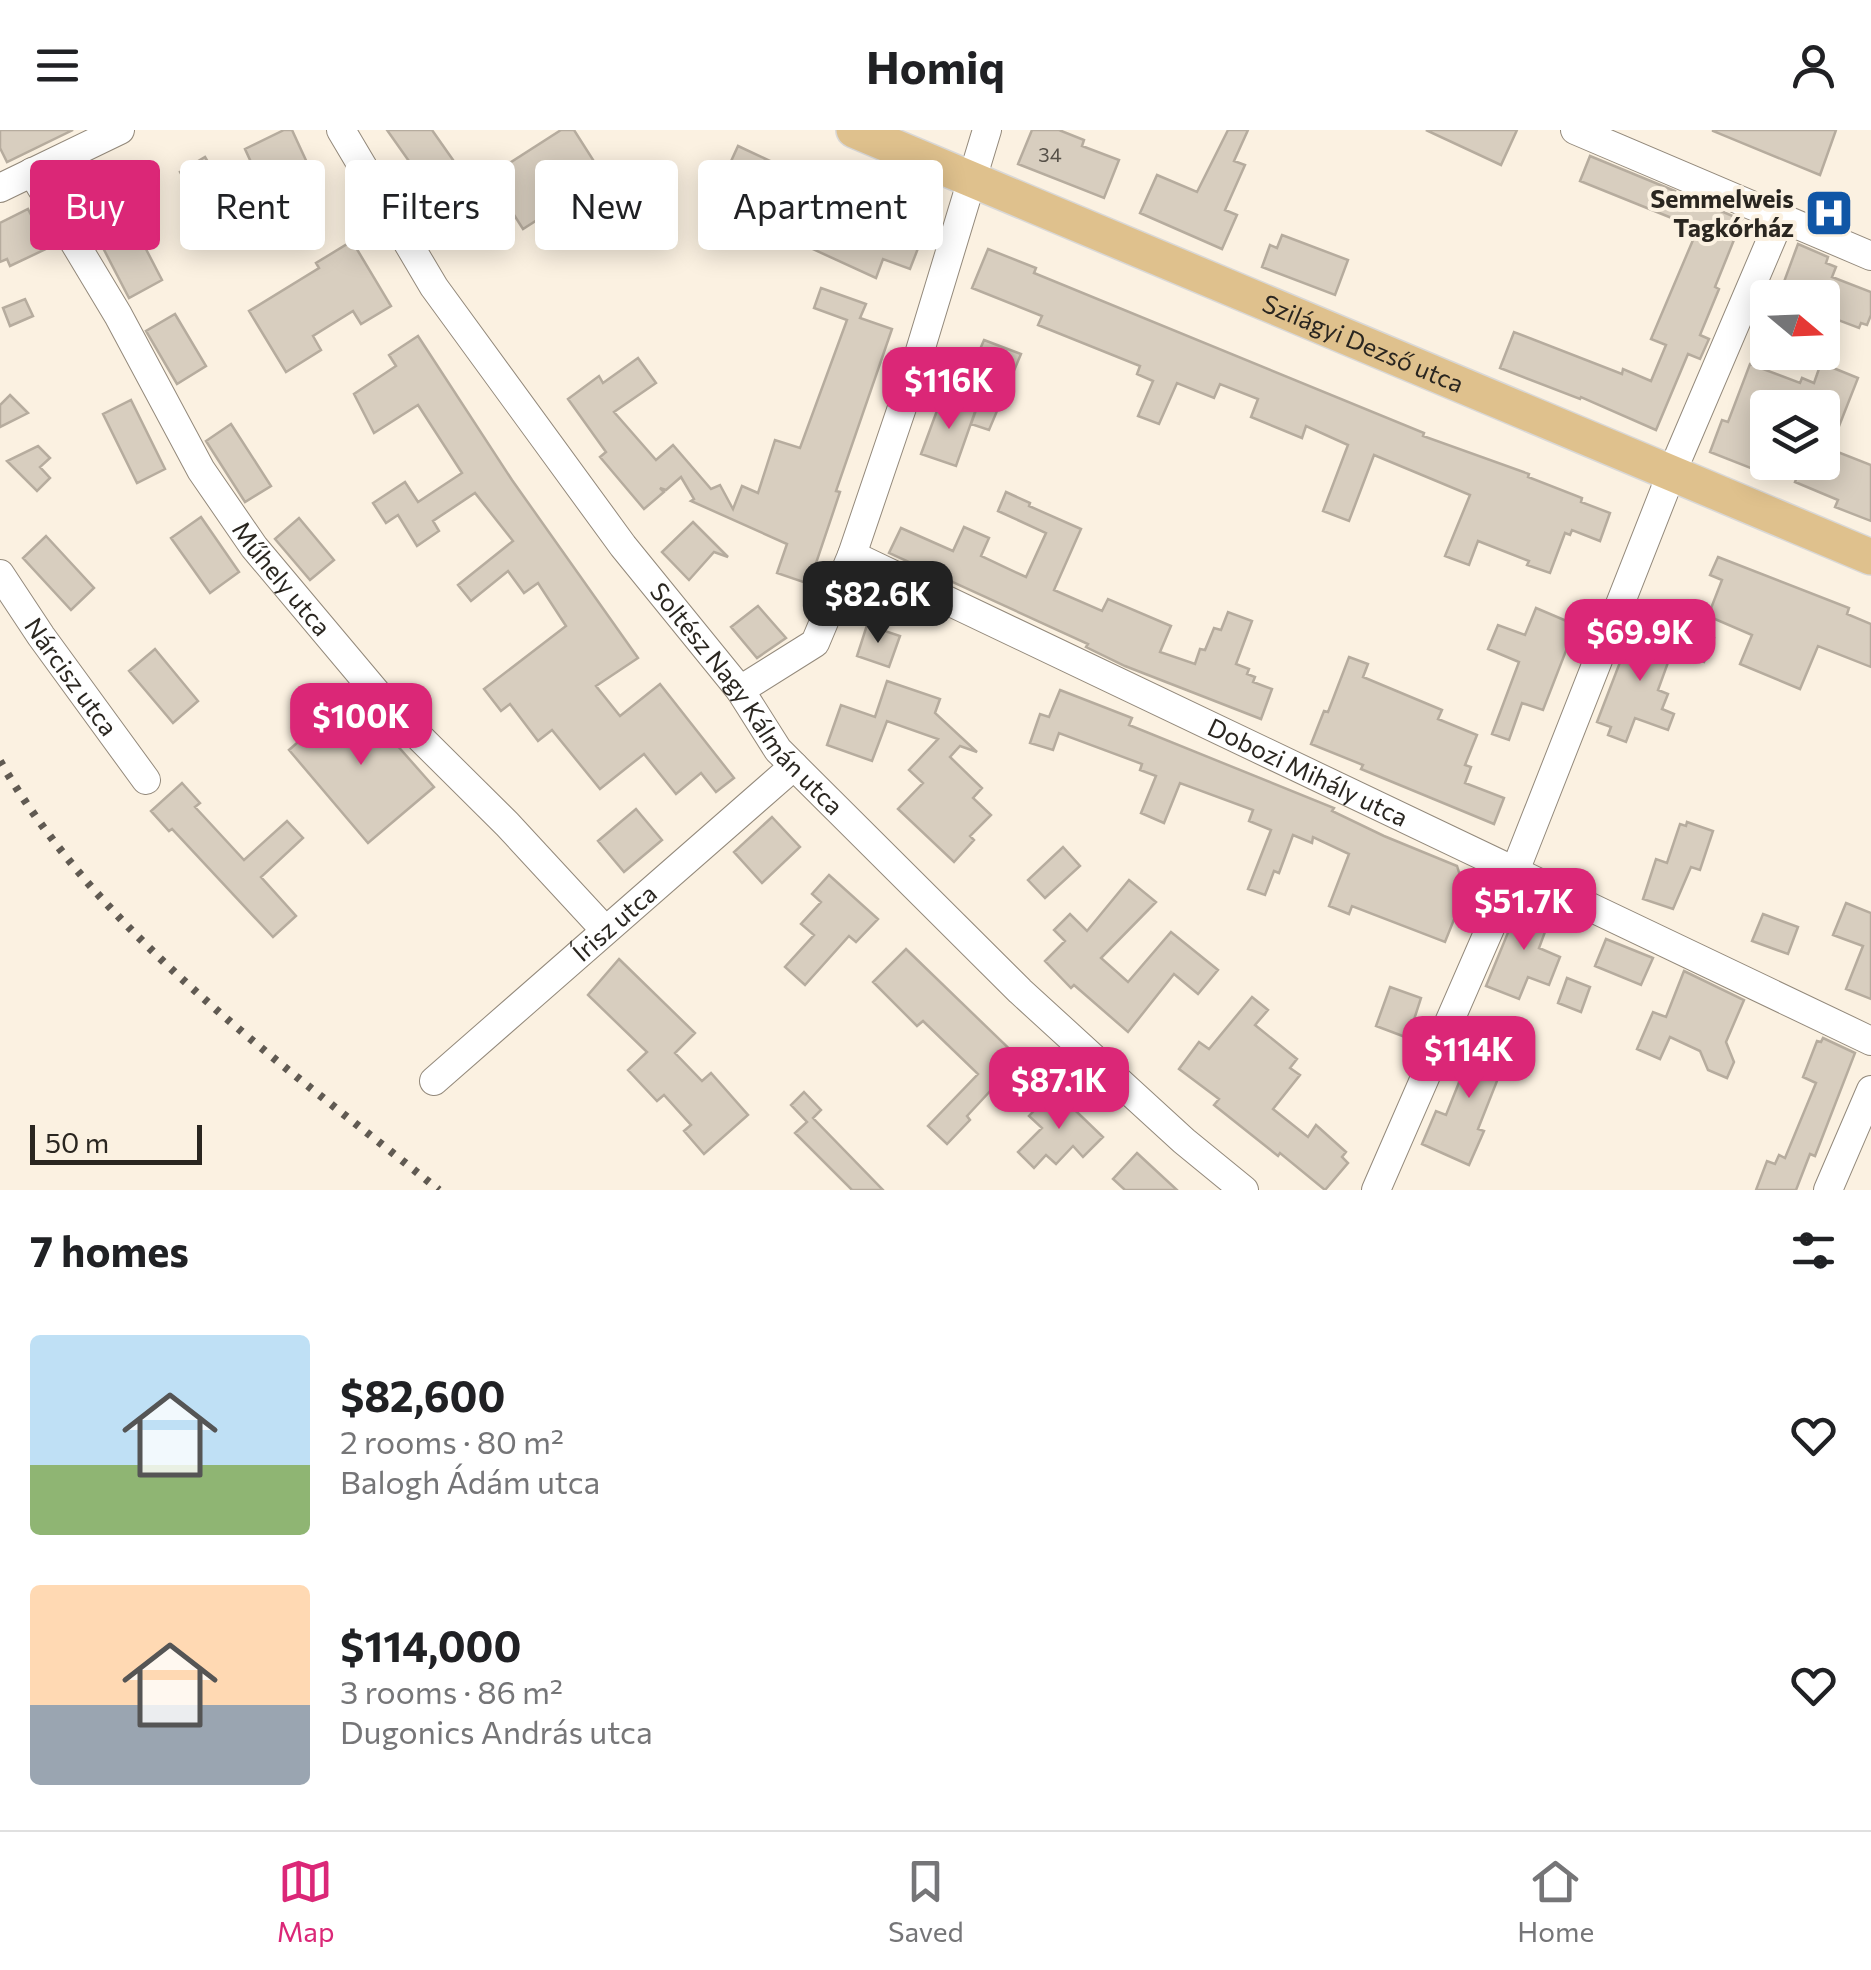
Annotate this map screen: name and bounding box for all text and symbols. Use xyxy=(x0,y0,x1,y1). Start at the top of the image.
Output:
icon: menu xyxy=(30,38,85,93)
text: Homiq xyxy=(866,38,1005,93)
icon: person xyxy=(1786,38,1841,93)
house number: 34 xyxy=(1038,142,1062,166)
chip: Buy xyxy=(30,160,160,250)
chip: Rent xyxy=(180,160,325,250)
chip: Filters xyxy=(345,160,515,250)
chip: New xyxy=(535,160,678,250)
chip: Apartment xyxy=(698,160,943,250)
place label: Semmelweis Tagkórház xyxy=(1650,183,1794,242)
hospital icon: Semmelweis Tagkórház xyxy=(1803,187,1855,239)
north arrow xyxy=(1750,280,1840,370)
map controls xyxy=(1750,280,1840,480)
street label: Szilágyi Dezső utca xyxy=(1258,287,1468,398)
pin: $116K xyxy=(879,347,1019,432)
text: $116K xyxy=(904,359,994,399)
button: layers xyxy=(1750,390,1840,480)
street label: Műhely utca xyxy=(227,515,338,641)
pin: $82.6K xyxy=(797,561,959,646)
text: $82.6K xyxy=(825,573,931,613)
street label: Soltész Nagy Kálmán utca xyxy=(645,576,850,820)
pin: $69.9K xyxy=(1559,599,1721,684)
text: $69.9K xyxy=(1586,611,1694,651)
street label: Nárcisz utca xyxy=(19,612,125,741)
pin: $100K xyxy=(291,683,431,768)
text: $100K xyxy=(312,695,410,735)
street label: Dobozi Mihály utca xyxy=(1203,711,1413,832)
pin: $51.7K xyxy=(1443,868,1605,953)
street label: Írisz utca xyxy=(566,877,662,967)
text: $51.7K xyxy=(1474,880,1574,920)
pin: $114K xyxy=(1399,1016,1539,1101)
text: $114K xyxy=(1424,1028,1514,1068)
pin: $87.1K xyxy=(978,1047,1140,1132)
text: $87.1K xyxy=(1011,1059,1107,1099)
scale bar xyxy=(30,1120,202,1164)
text: 50 m xyxy=(45,1125,109,1159)
icon: filters xyxy=(1786,1223,1841,1278)
text: 7 homes xyxy=(30,1224,189,1276)
text: $82,600 xyxy=(340,1369,505,1421)
icon: home xyxy=(110,1375,230,1495)
icon: heart xyxy=(1786,1408,1841,1463)
text: 2 rooms · 80 m² xyxy=(340,1421,564,1461)
text: Balogh Ádám utca xyxy=(340,1461,600,1501)
text: $114,000 xyxy=(340,1619,521,1671)
icon: home xyxy=(110,1625,230,1745)
icon: heart xyxy=(1786,1658,1841,1713)
text: 3 rooms · 86 m² xyxy=(340,1671,563,1711)
text: Dugonics András utca xyxy=(340,1711,653,1751)
tab: Map xyxy=(277,1854,335,1948)
tab: Saved xyxy=(888,1854,964,1948)
tab: Home xyxy=(1517,1854,1594,1948)

